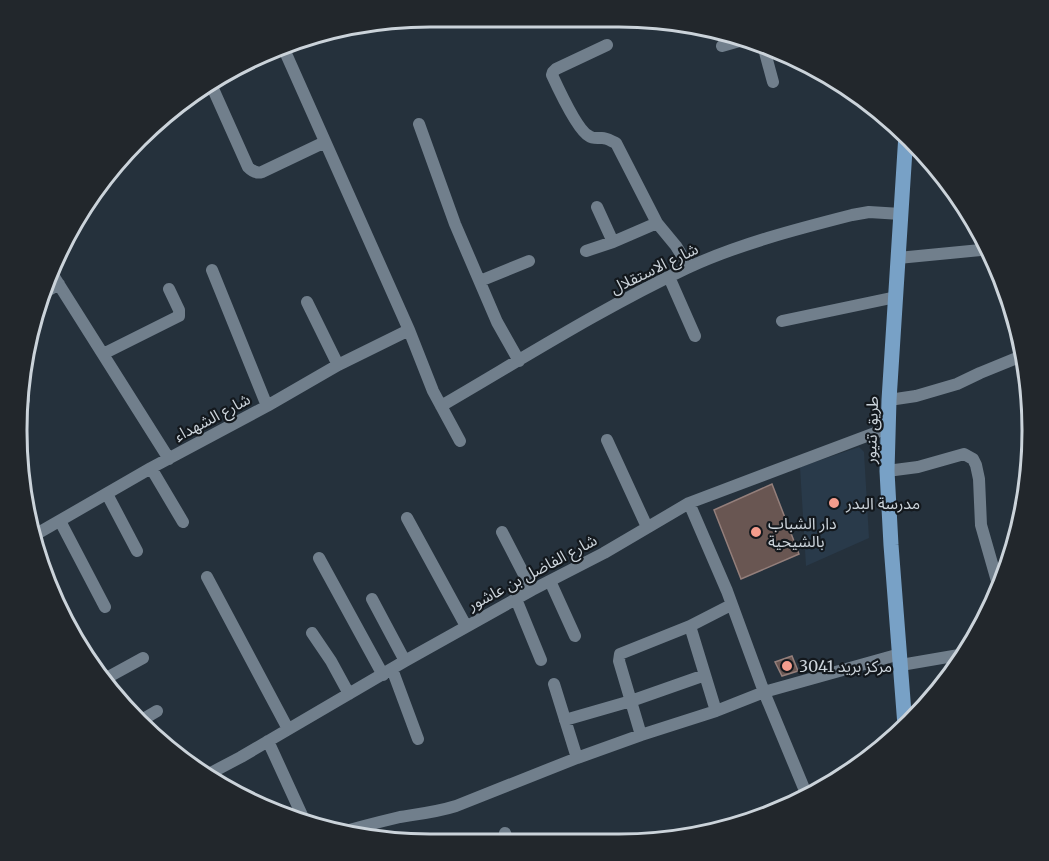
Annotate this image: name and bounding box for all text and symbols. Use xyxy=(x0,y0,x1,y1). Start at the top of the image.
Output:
street label: شارع الاستقلال xyxy=(607,238,702,301)
street label: شارع الشهداء xyxy=(170,389,255,448)
street label: طريق تنيور xyxy=(860,396,883,465)
place label: مدرسة البدر xyxy=(845,493,920,513)
marker: مدرسة البدر xyxy=(827,496,841,510)
place label: دار الشباب بالشيحية xyxy=(768,513,837,551)
marker: دار الشباب بالشيحية xyxy=(749,525,763,539)
street label: شارع الفاضل بن عاشور xyxy=(463,529,602,618)
place label: مركز بريد 3041 xyxy=(799,656,892,676)
marker: مركز بريد 3041 xyxy=(780,659,794,673)

